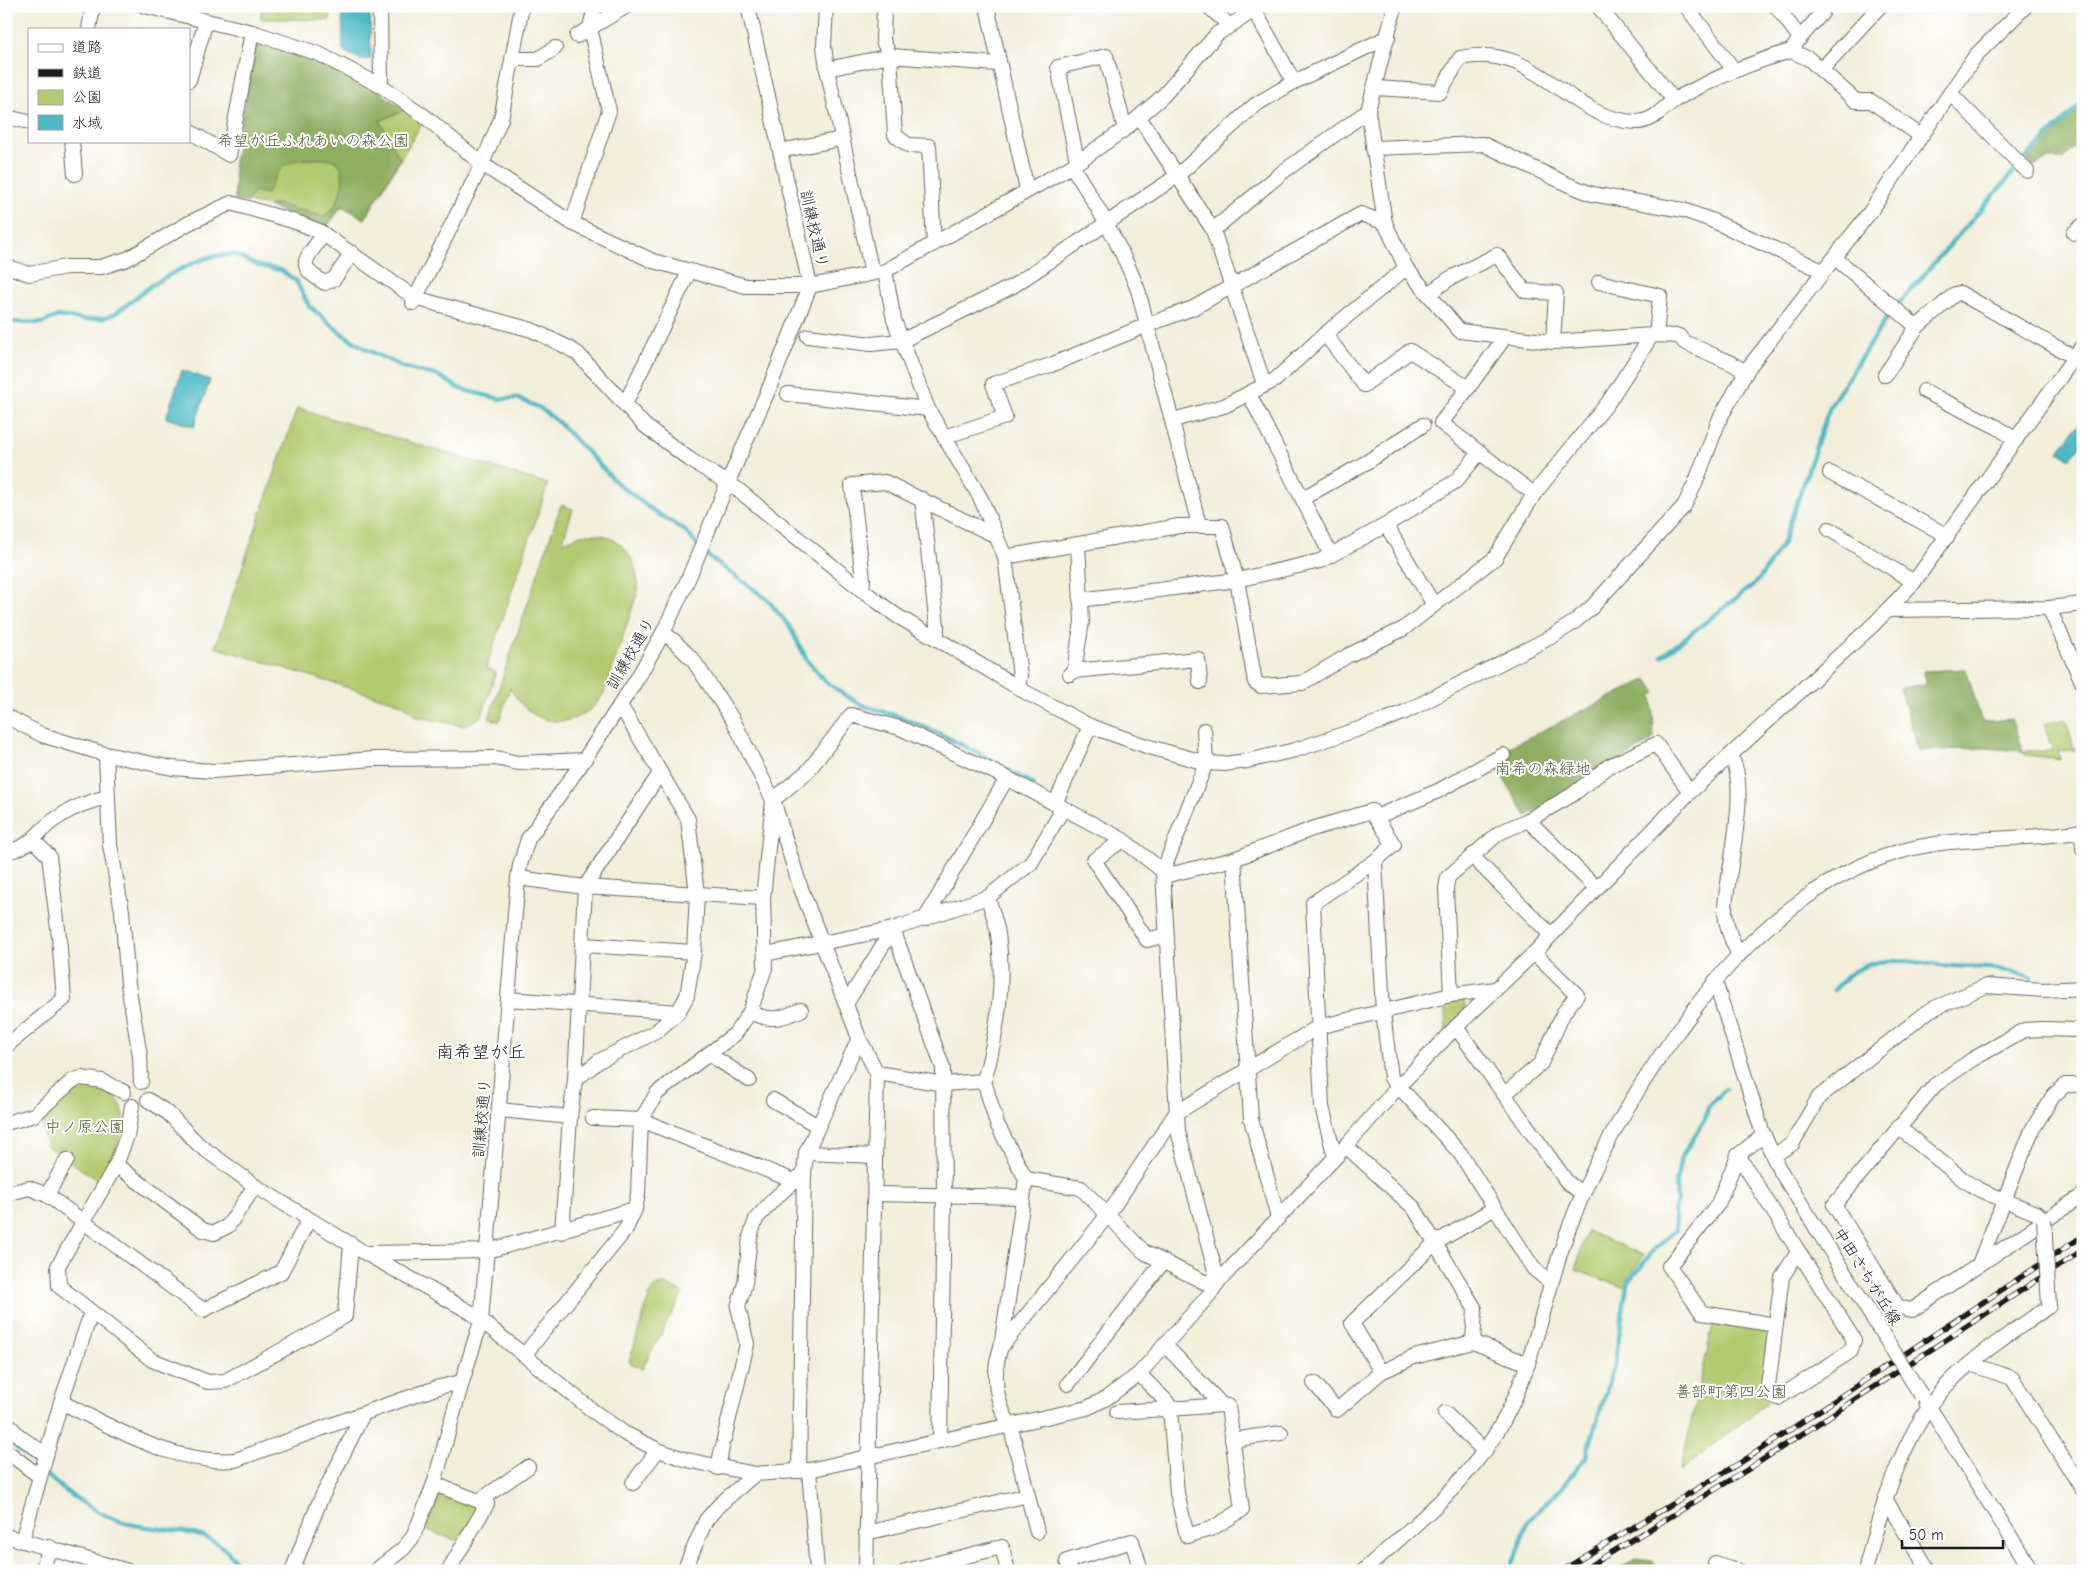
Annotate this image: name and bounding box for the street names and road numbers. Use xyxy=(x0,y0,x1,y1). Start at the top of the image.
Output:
street label: 訓練校通り xyxy=(796,188,832,270)
street label: 訓練校通り xyxy=(603,614,659,693)
street label: 訓練校通り xyxy=(470,1077,494,1159)
street label: 中田さちが丘線 xyxy=(1830,1224,1904,1329)

